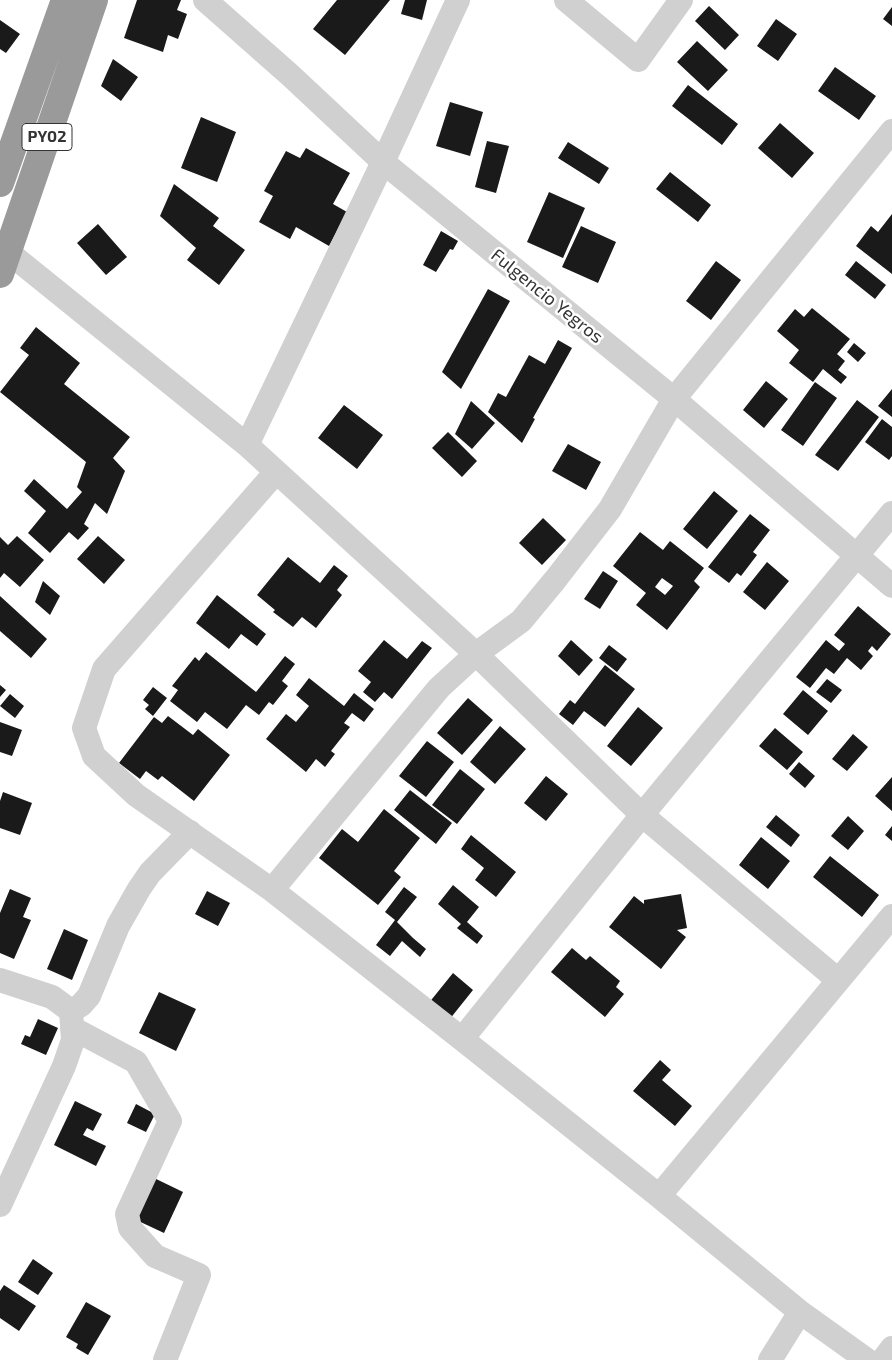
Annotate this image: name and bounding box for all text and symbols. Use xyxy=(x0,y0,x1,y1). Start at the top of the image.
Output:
road number: PY02 xyxy=(22,124,72,150)
street label: Fulgencio Yegros xyxy=(487,244,607,348)

